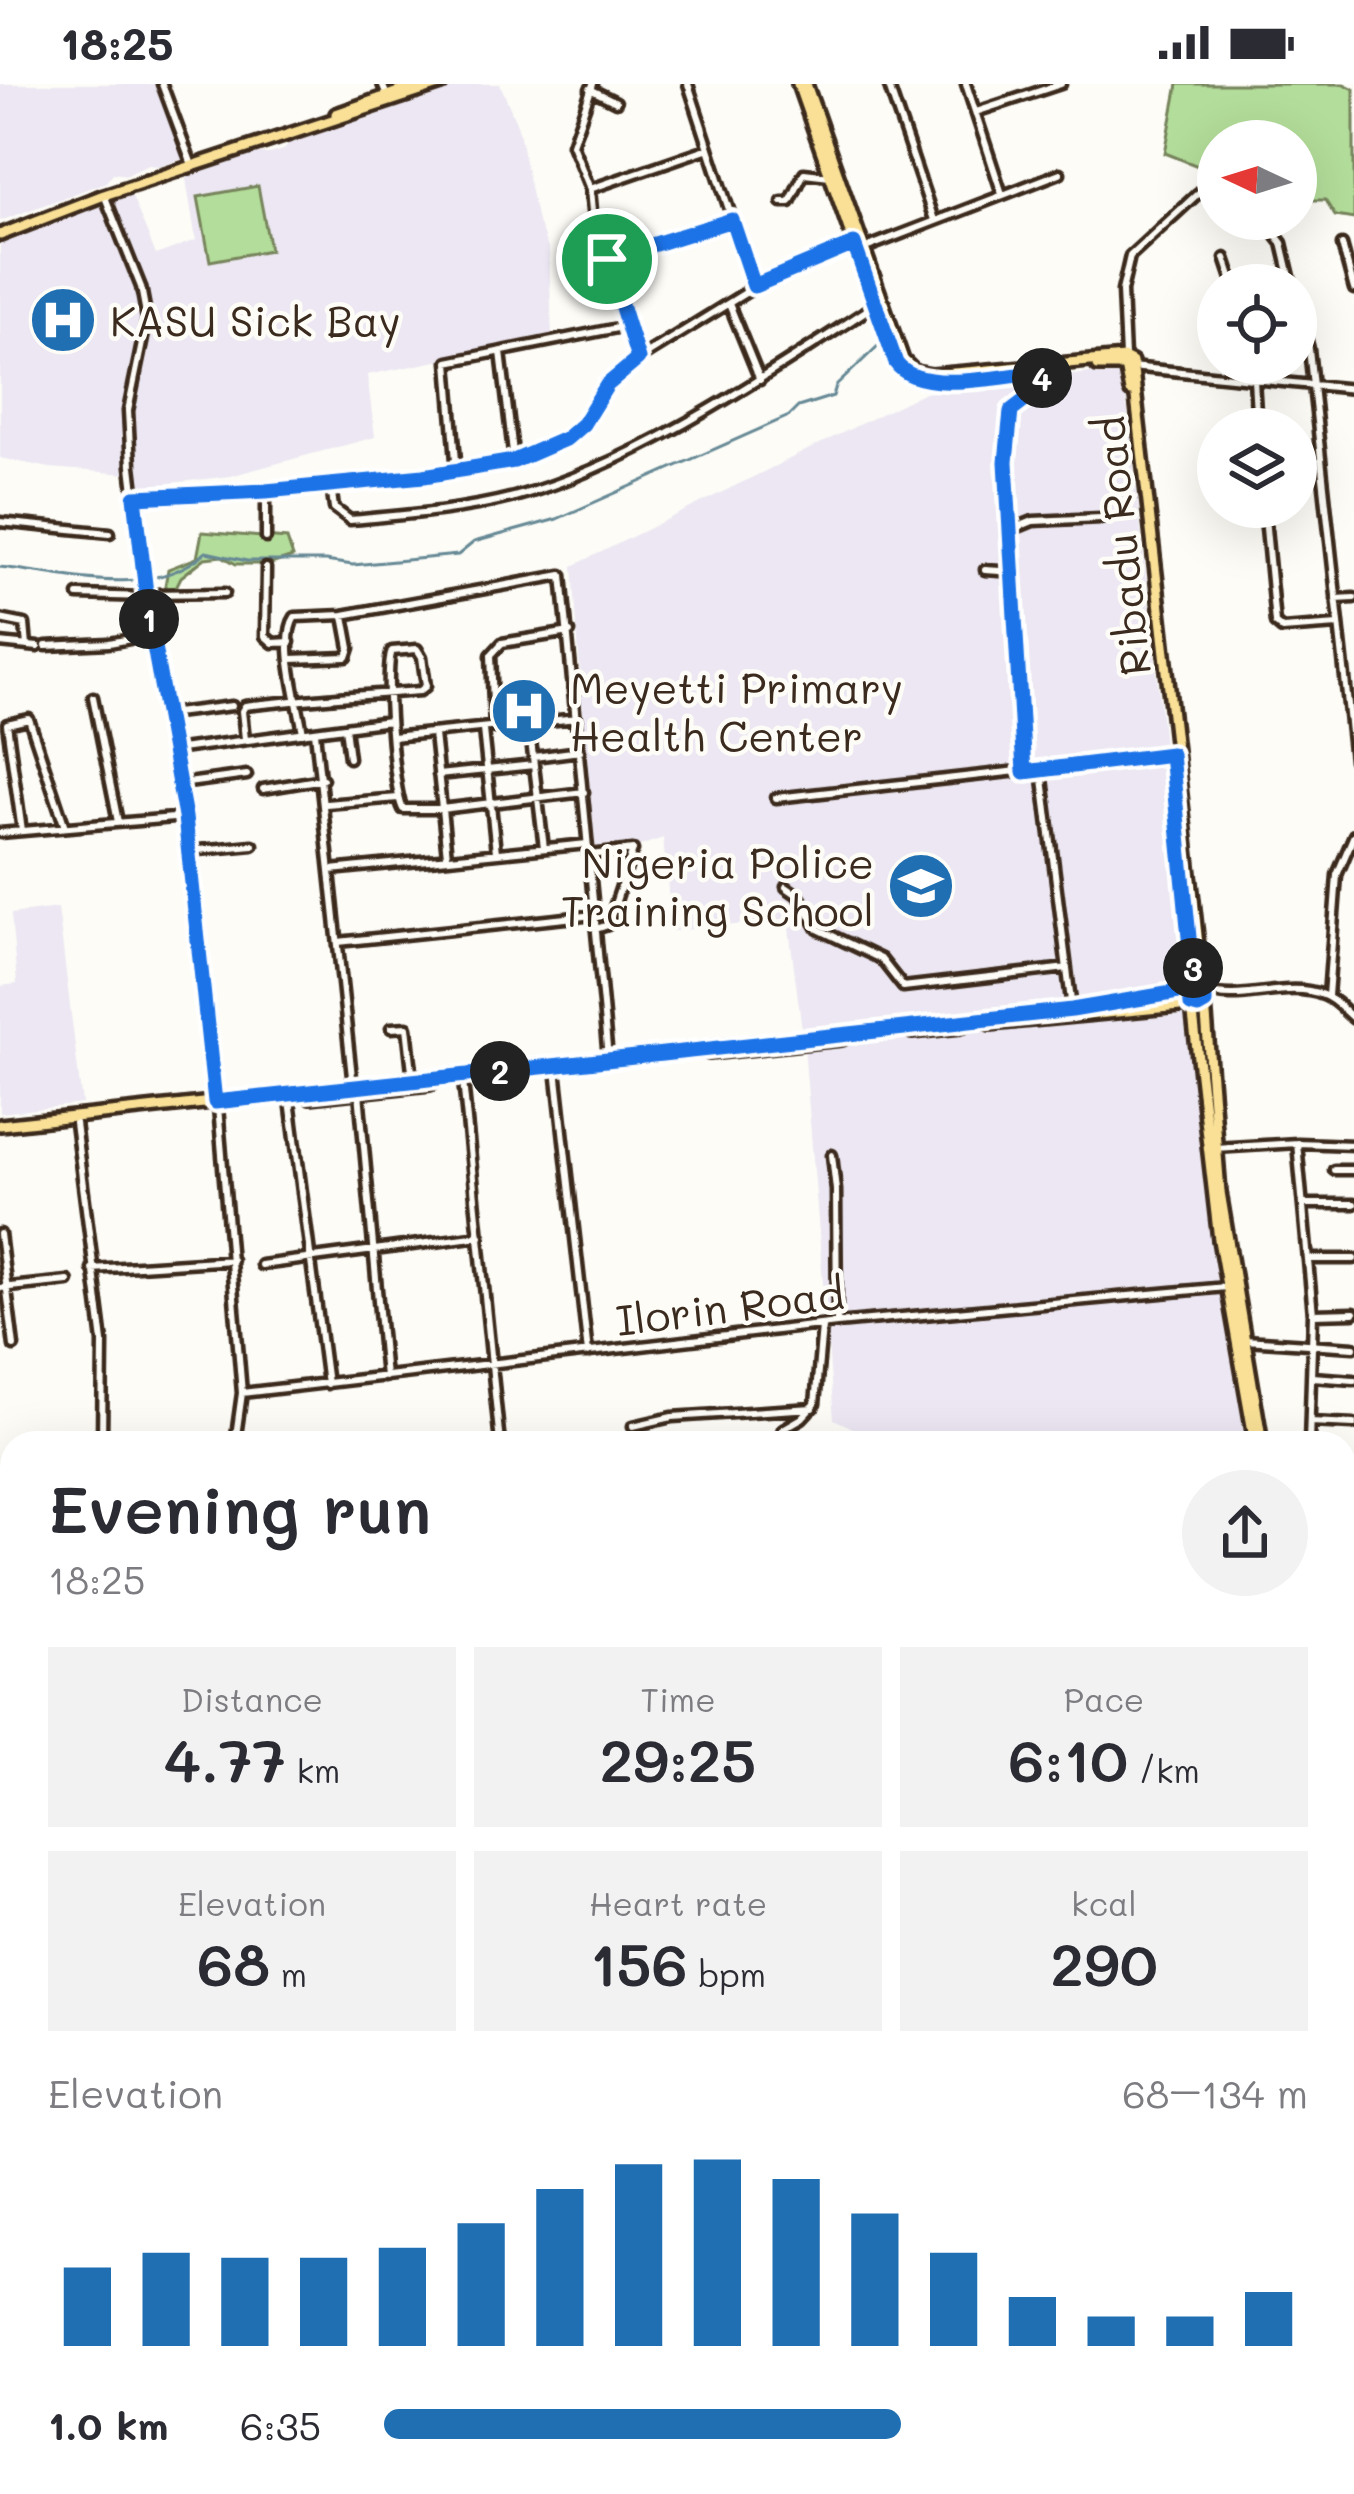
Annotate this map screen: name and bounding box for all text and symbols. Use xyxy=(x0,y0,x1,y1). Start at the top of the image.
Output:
text: 18:25 xyxy=(60,13,174,71)
north arrow xyxy=(1197,120,1317,240)
map controls xyxy=(1197,120,1317,528)
pin xyxy=(556,208,658,310)
icon: arrive xyxy=(574,226,640,292)
button: locate xyxy=(1197,264,1317,384)
hospital icon: KASU Sick Bay xyxy=(28,285,98,355)
place label: KASU Sick Bay xyxy=(110,293,401,348)
pin: 4 xyxy=(1012,348,1072,408)
text: 4 xyxy=(1032,356,1052,399)
button: layers xyxy=(1197,408,1317,528)
street label: Ribadu Road xyxy=(1080,414,1162,678)
pin: 1 xyxy=(119,589,179,649)
text: 1 xyxy=(142,597,156,640)
place label: Meyetti Primary Health Center xyxy=(570,660,903,763)
hospital icon: Meyetti Primary Health Center xyxy=(489,676,559,746)
place label: Nigeria Police Training School xyxy=(561,835,874,938)
school or university icon: Nigeria Police Training School xyxy=(886,851,956,921)
pin: 3 xyxy=(1163,938,1223,998)
text: 3 xyxy=(1183,946,1203,989)
pin: 2 xyxy=(470,1041,530,1101)
text: 2 xyxy=(491,1049,509,1092)
street label: Ilorin Road xyxy=(613,1265,847,1347)
text: Evening run xyxy=(48,1465,431,1551)
button: share xyxy=(1182,1470,1308,1596)
text: 18:25 xyxy=(48,1553,146,1604)
text: Distance xyxy=(181,1677,323,1720)
text: Time xyxy=(640,1677,716,1720)
text: Pace xyxy=(1064,1677,1144,1720)
text: 4.77 xyxy=(164,1720,286,1798)
text: 29:25 xyxy=(600,1720,756,1798)
text: 6:10 xyxy=(1008,1720,1128,1798)
text: km xyxy=(286,1748,340,1791)
text: /km xyxy=(1128,1748,1200,1791)
text: Elevation xyxy=(178,1881,326,1924)
text: Heart rate xyxy=(589,1881,767,1924)
text: kcal xyxy=(1071,1881,1137,1924)
text: 68 xyxy=(197,1924,270,2002)
text: 156 xyxy=(590,1924,688,2002)
text: 290 xyxy=(1050,1924,1158,2002)
text: m xyxy=(270,1952,307,1995)
text: bpm xyxy=(688,1952,766,1995)
text: Elevation xyxy=(48,2067,223,2118)
text: 68–134 m xyxy=(1122,2067,1308,2118)
text: 1.0 km xyxy=(48,2399,168,2450)
text: 6:35 xyxy=(240,2399,321,2450)

